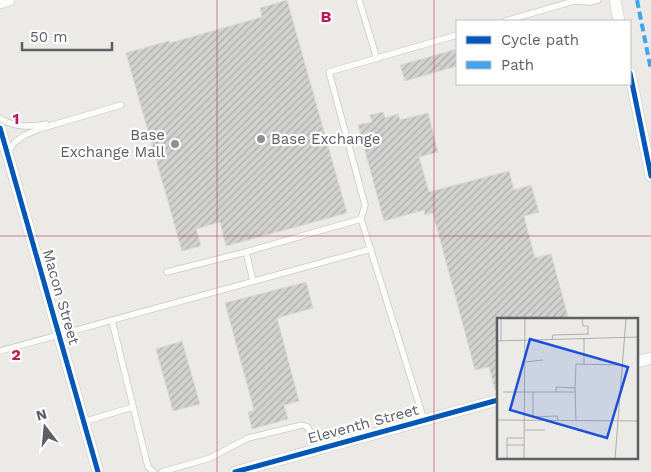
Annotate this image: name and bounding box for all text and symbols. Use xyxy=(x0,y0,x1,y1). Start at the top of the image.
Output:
text: B xyxy=(321,7,332,26)
scale bar xyxy=(22,20,112,52)
legend xyxy=(456,20,631,85)
text: 50 m xyxy=(30,28,67,46)
text: Cycle path xyxy=(501,31,579,49)
text: Path xyxy=(501,56,534,74)
text: 1 xyxy=(13,109,19,128)
place label: Base Exchange Mall xyxy=(60,126,165,161)
place label: Base Exchange xyxy=(271,130,380,148)
marker: Base Exchange xyxy=(255,133,267,145)
marker: Base Exchange Mall xyxy=(169,138,181,150)
street label: Macon Street xyxy=(39,247,83,347)
inset map xyxy=(497,318,638,460)
text: 2 xyxy=(11,345,21,364)
street label: Eleventh Street xyxy=(306,400,421,447)
north arrow xyxy=(20,402,70,452)
text: N xyxy=(34,405,49,424)

